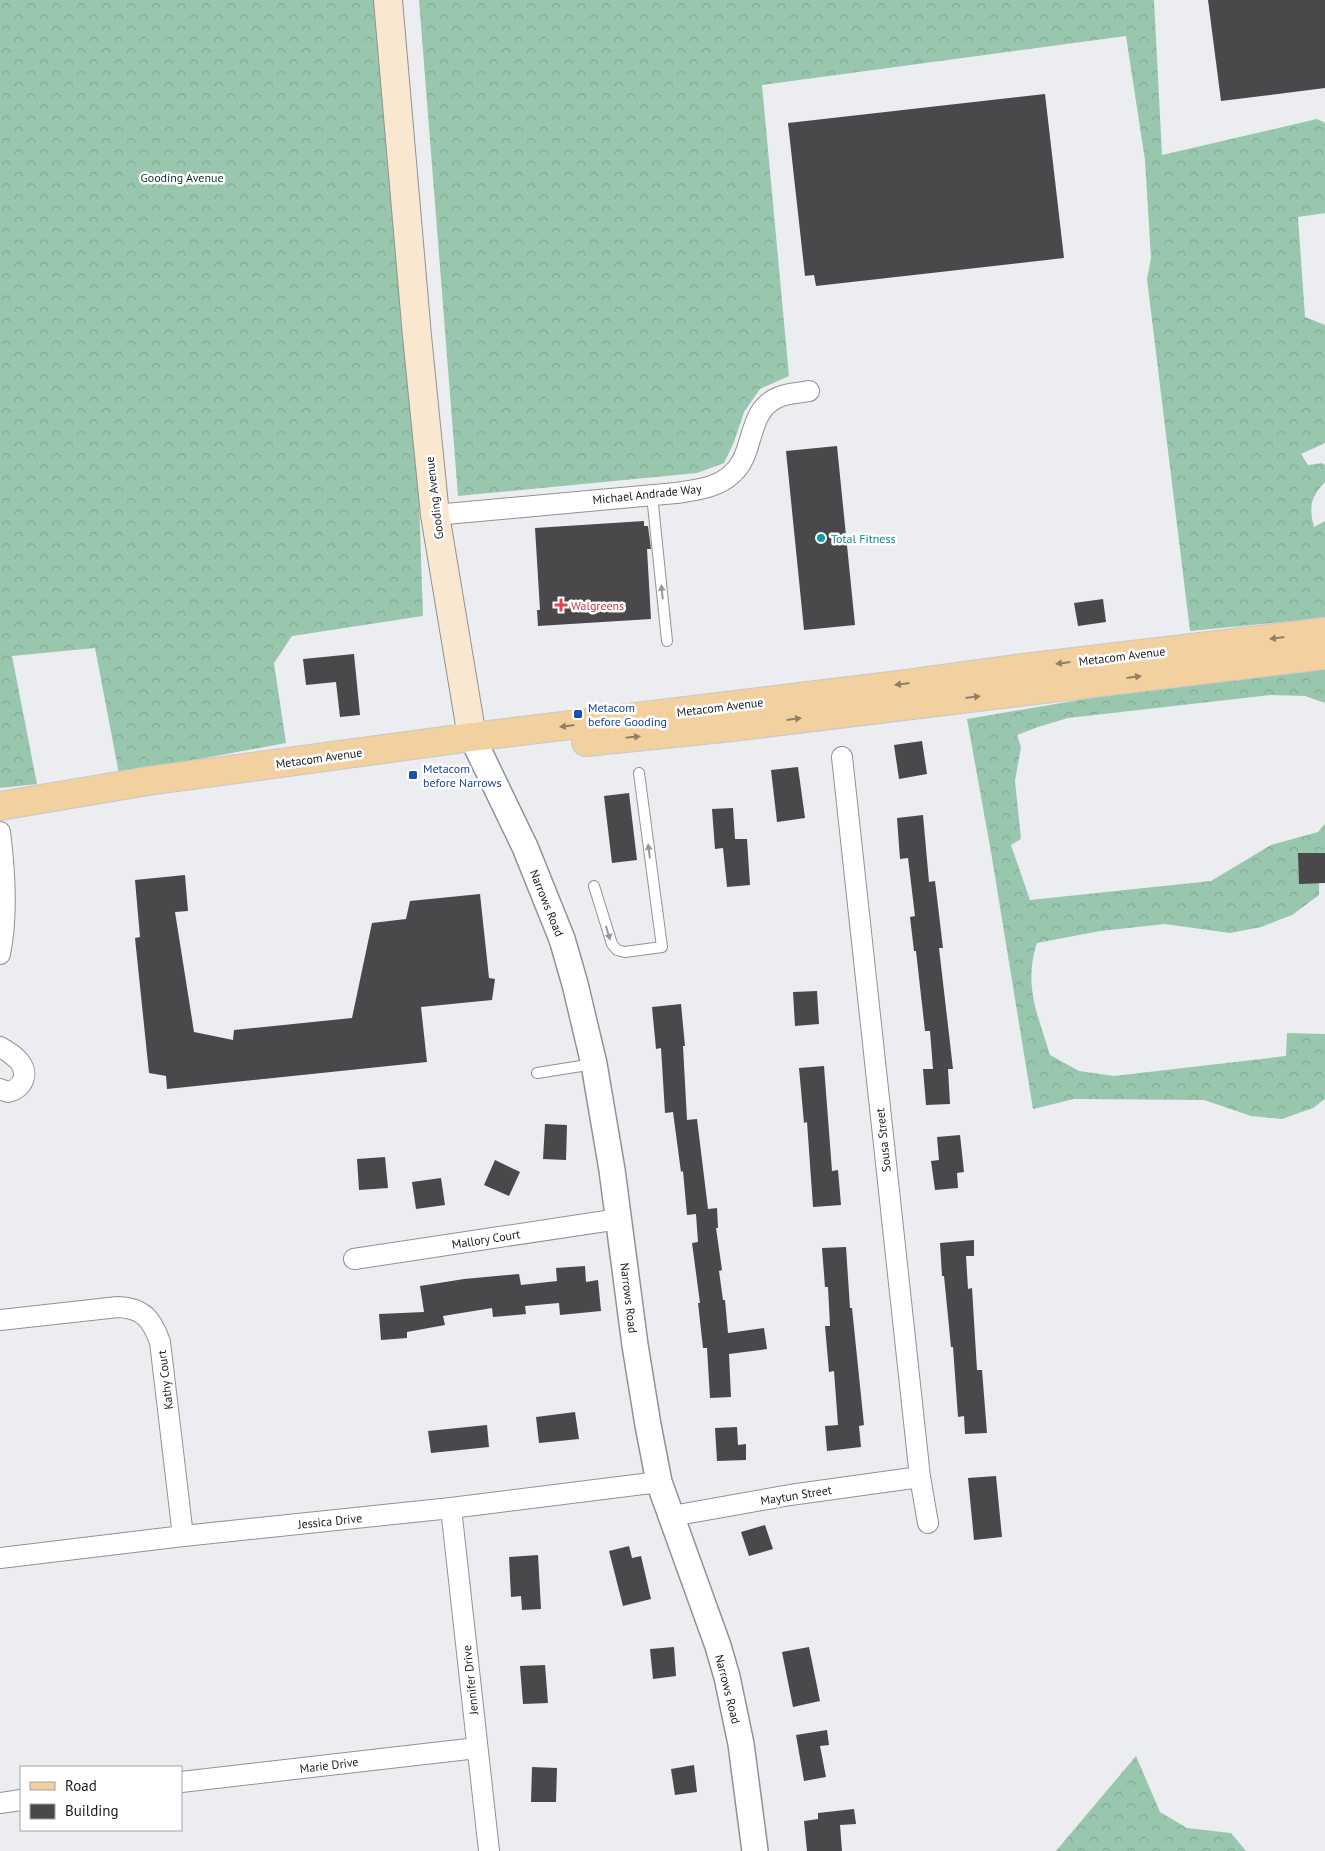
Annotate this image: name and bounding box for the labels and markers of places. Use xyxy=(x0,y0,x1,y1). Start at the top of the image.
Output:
place label: Total Fitness xyxy=(831,531,896,546)
marker: Total Fitness xyxy=(815,532,827,544)
place label: Walgreens xyxy=(571,598,624,613)
marker: Walgreens xyxy=(555,599,567,611)
place label: Metacom before Gooding xyxy=(588,700,667,729)
marker: Metacom before Gooding xyxy=(572,708,584,720)
place label: Metacom before Narrows xyxy=(423,761,501,790)
marker: Metacom before Narrows xyxy=(407,769,419,781)

